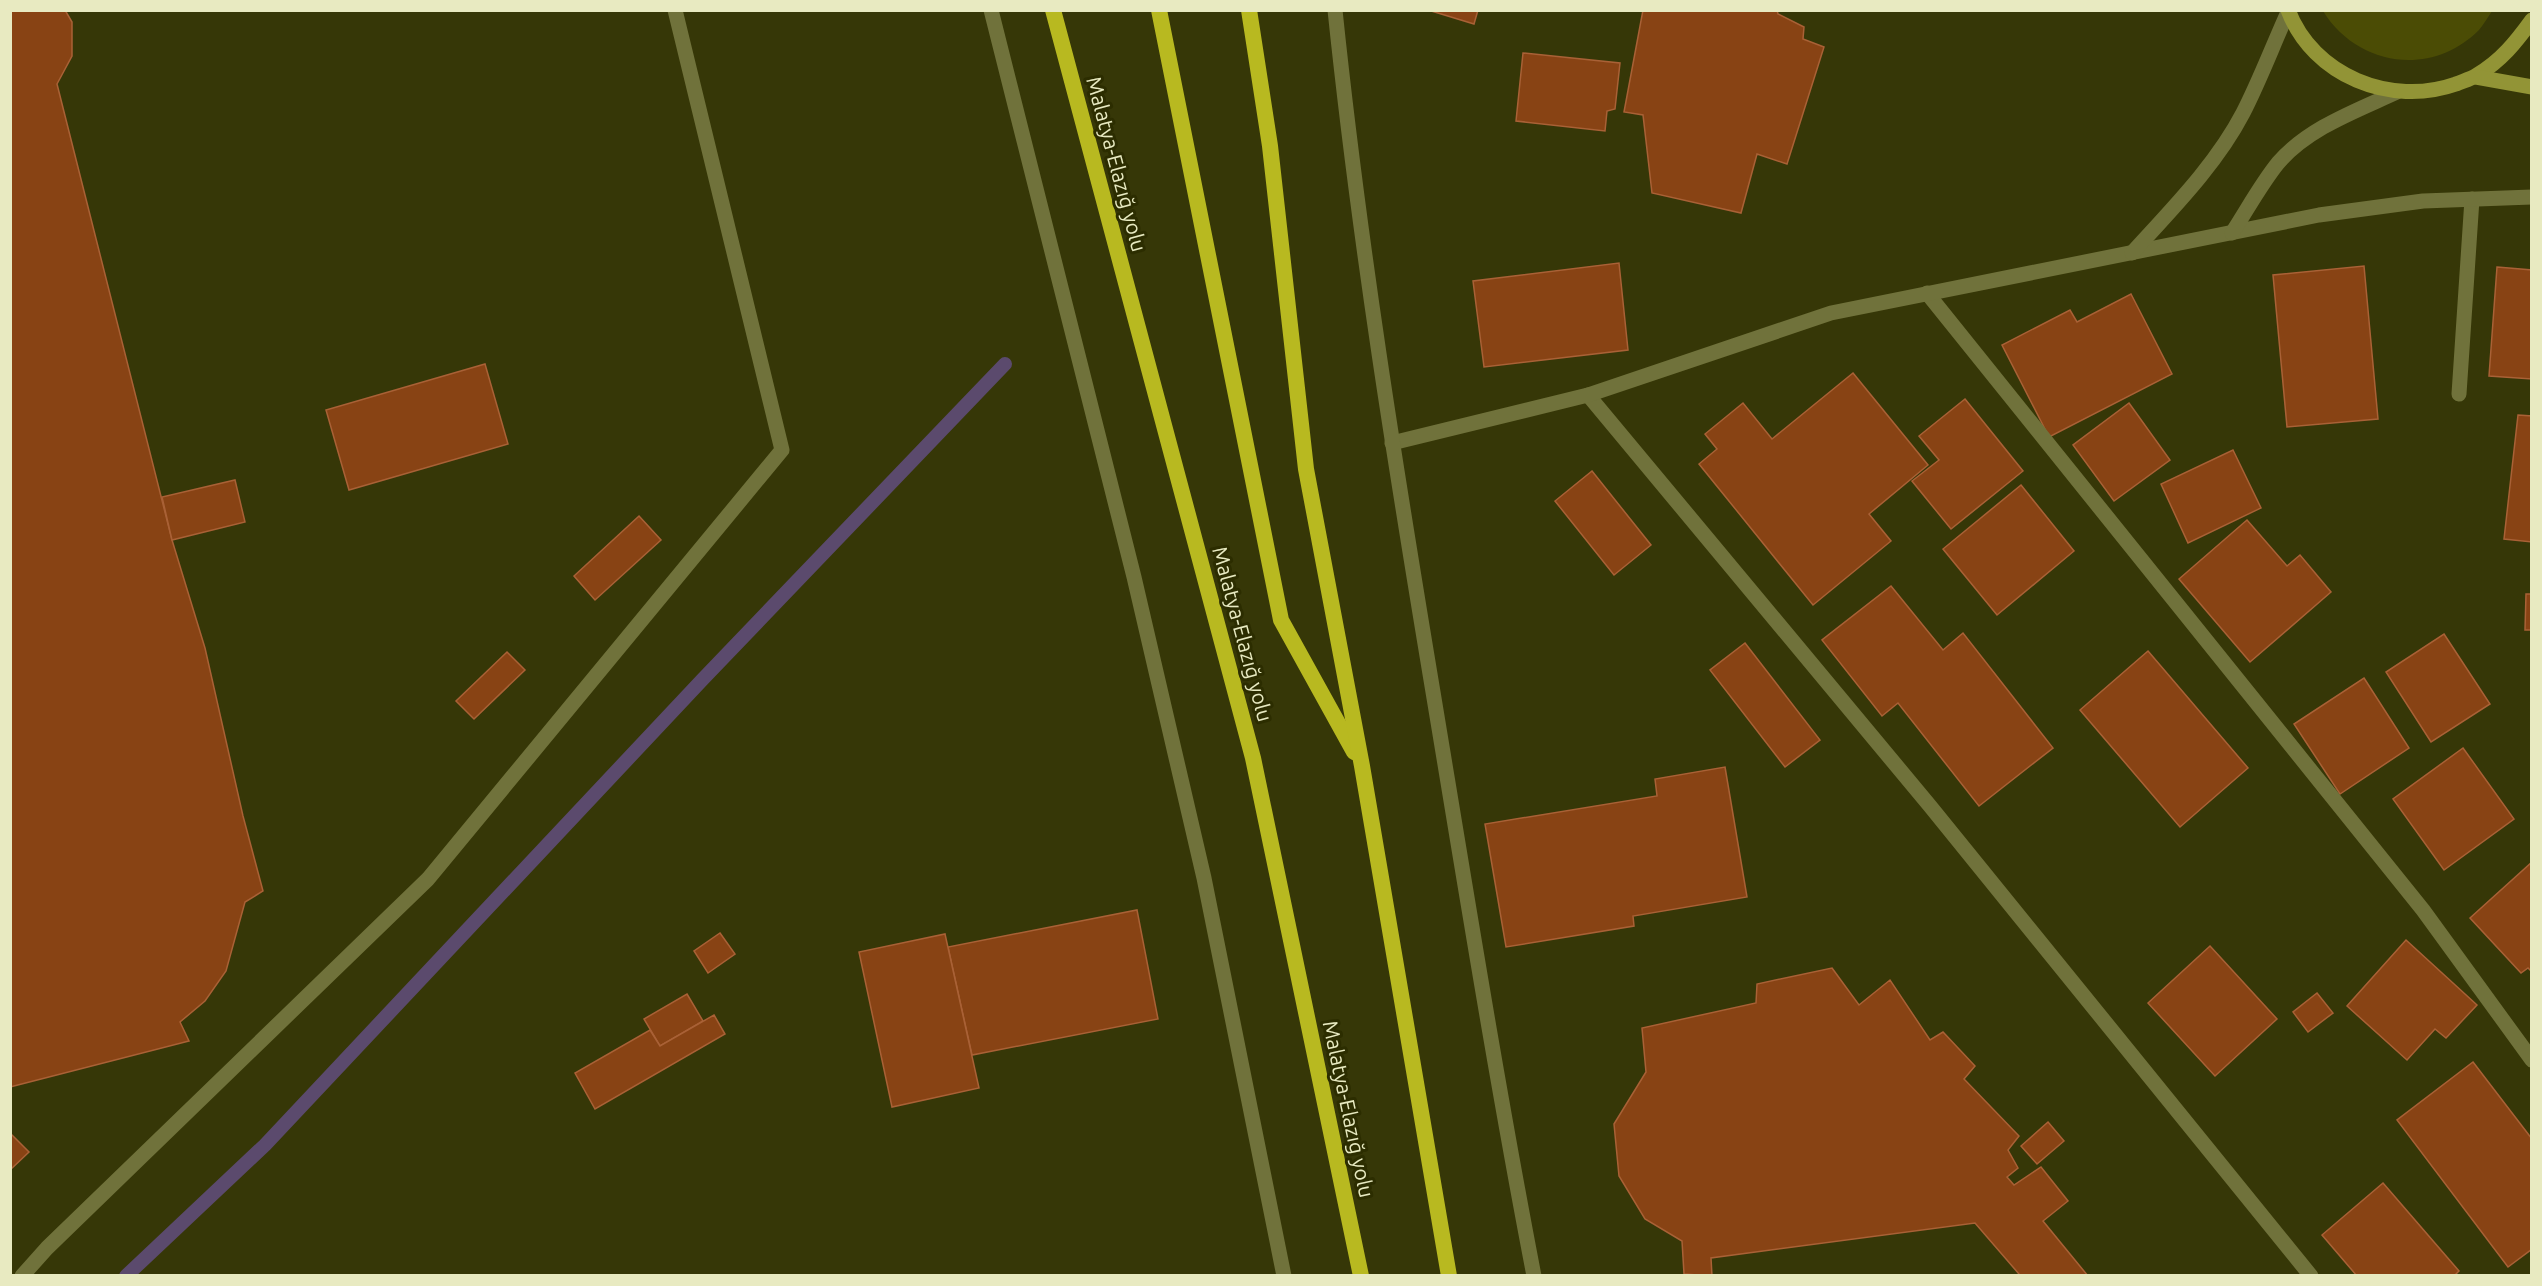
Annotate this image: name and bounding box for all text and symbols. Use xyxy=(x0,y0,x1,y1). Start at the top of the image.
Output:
street label: Malatya-Elazığ yolu xyxy=(1082,74,1152,254)
street label: Malatya-Elazığ yolu xyxy=(1208,544,1278,724)
street label: Malatya-Elazığ yolu xyxy=(1319,1018,1379,1200)

